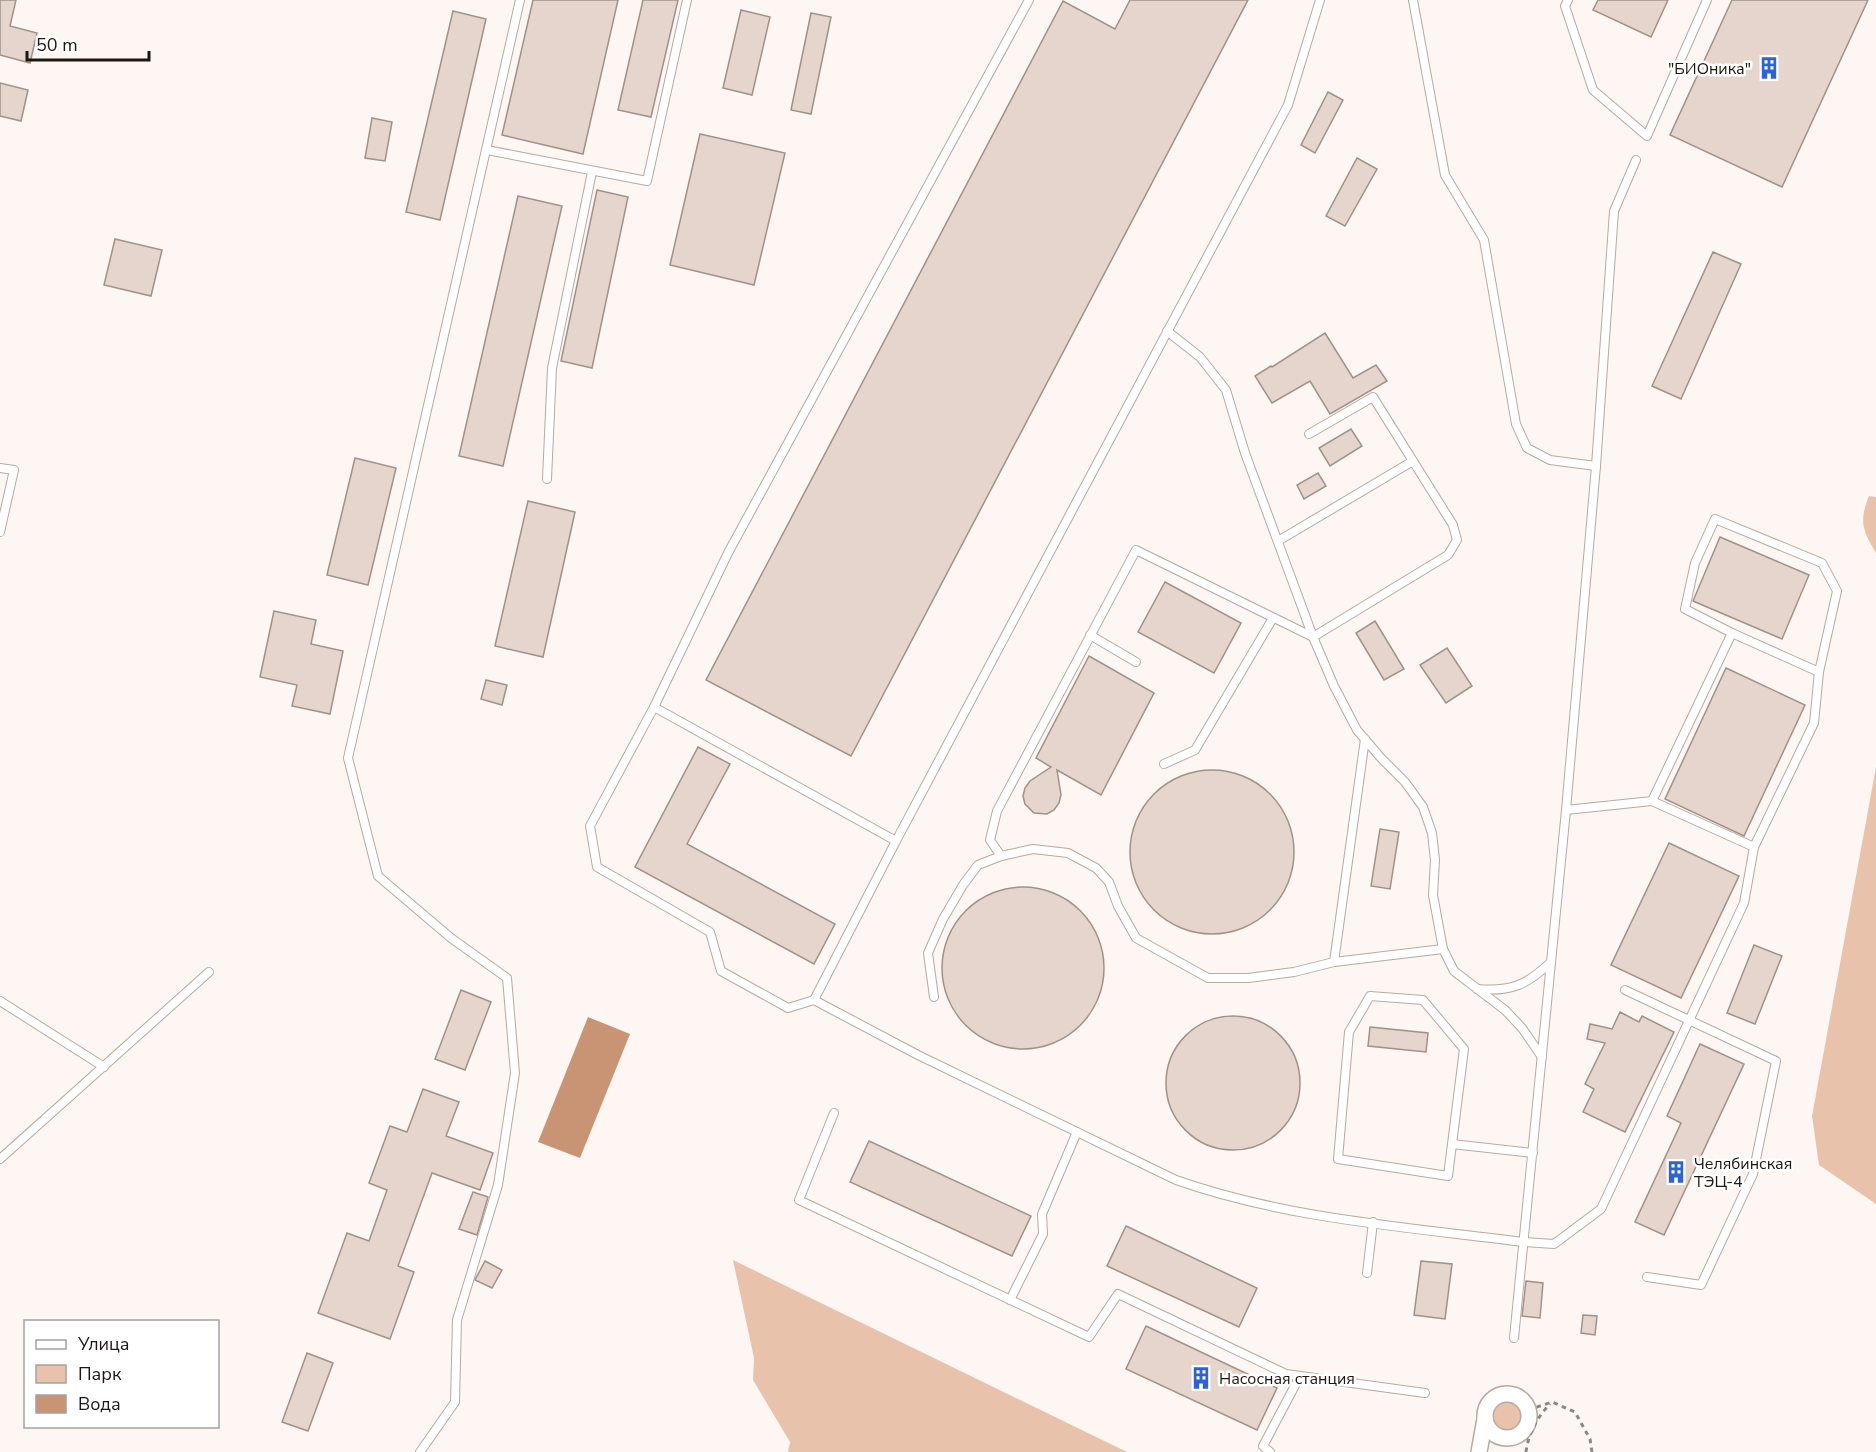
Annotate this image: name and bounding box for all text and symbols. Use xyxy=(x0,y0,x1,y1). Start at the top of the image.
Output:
scale bar xyxy=(27,24,148,62)
text: 50 m xyxy=(36,33,78,57)
building icon: "БИОника" xyxy=(1756,55,1782,81)
place label: "БИОника" xyxy=(1668,58,1751,80)
place label: Челябинская ТЭЦ-4 xyxy=(1694,1153,1792,1193)
building icon: Челябинская ТЭЦ-4 xyxy=(1663,1159,1689,1185)
legend xyxy=(24,1320,219,1428)
text: Улица xyxy=(77,1332,129,1356)
text: Парк xyxy=(78,1362,122,1386)
building icon: Насосная станция xyxy=(1188,1365,1214,1391)
place label: Насосная станция xyxy=(1219,1368,1355,1390)
text: Вода xyxy=(78,1392,121,1416)

